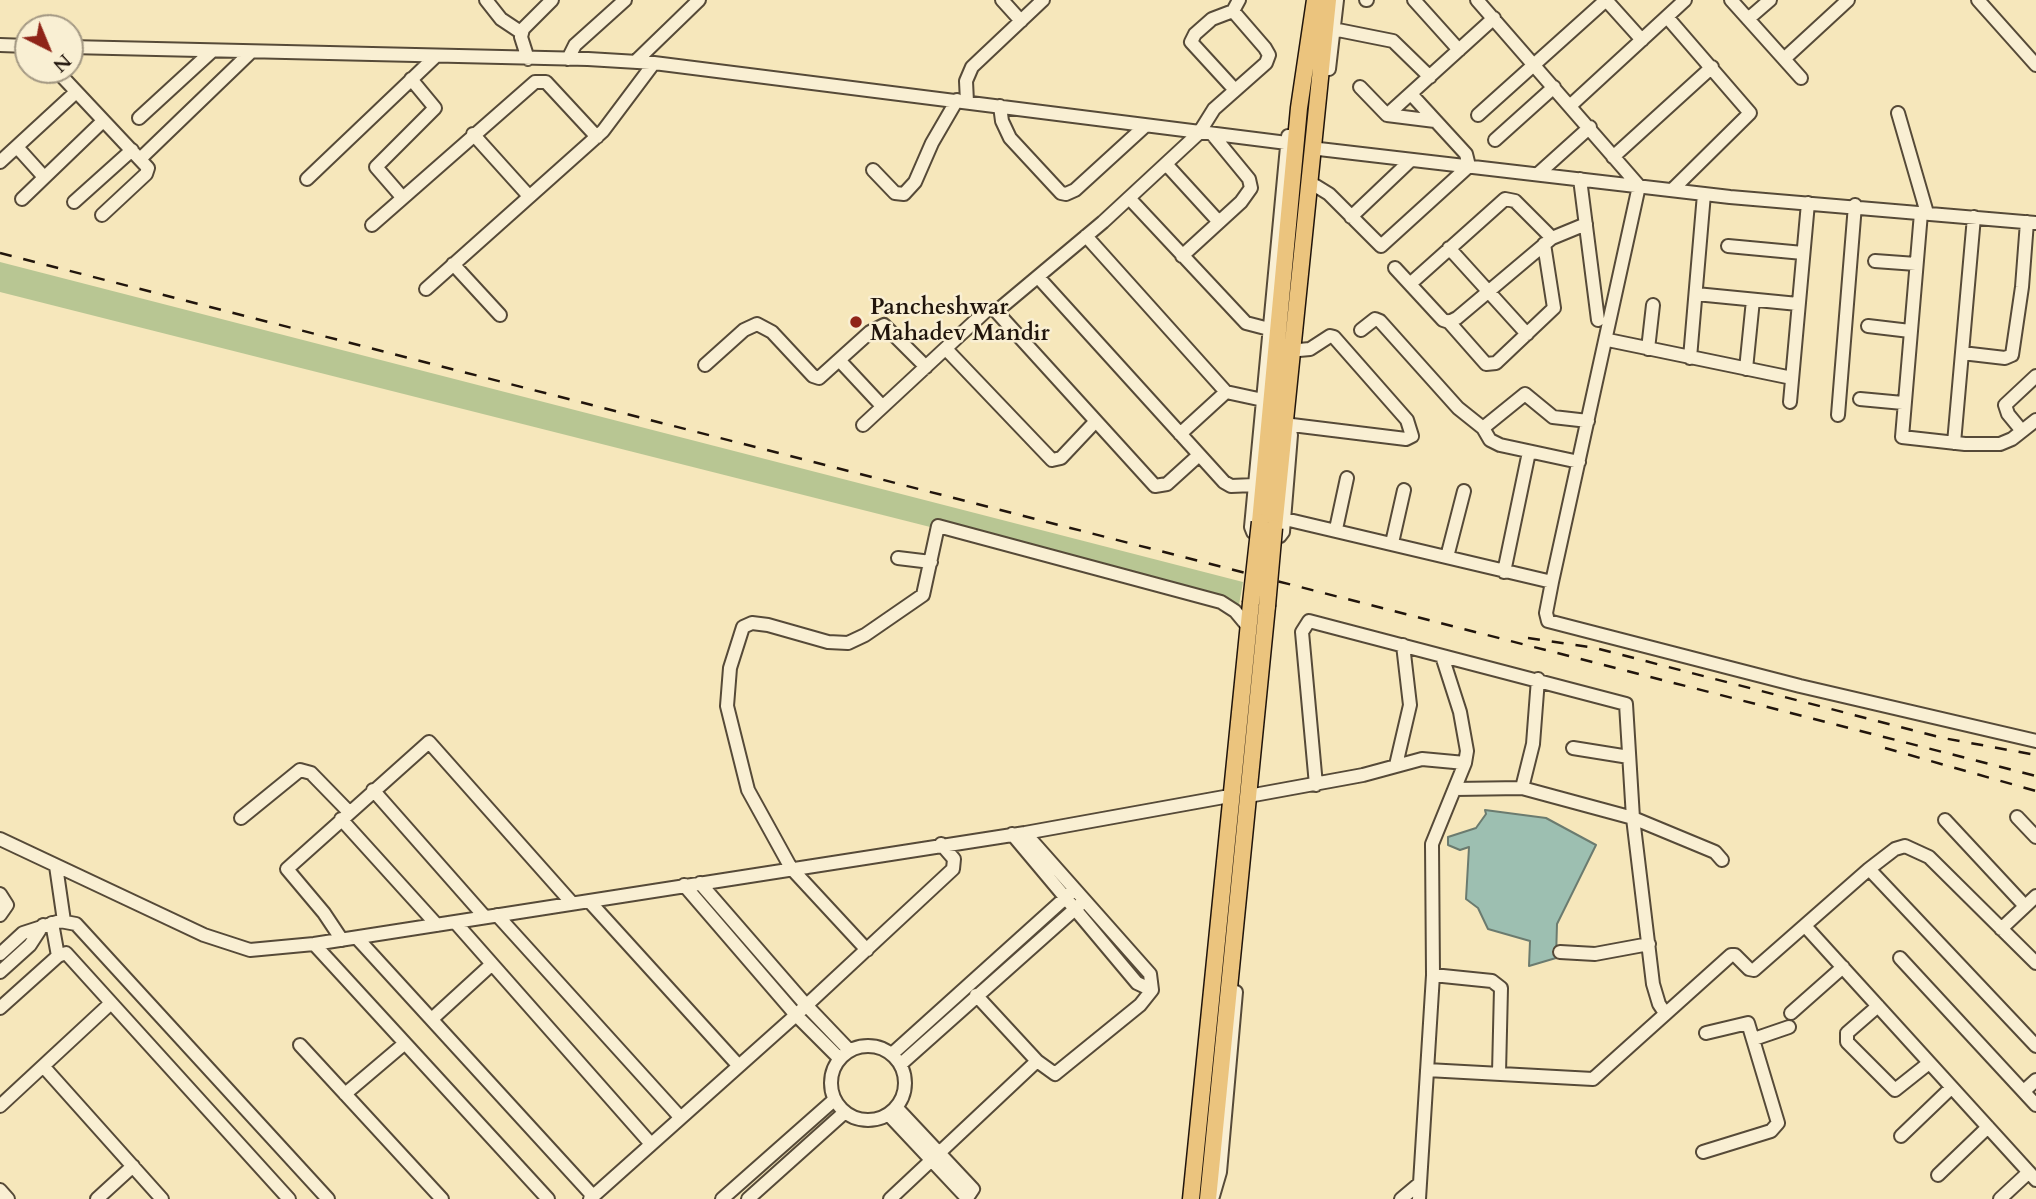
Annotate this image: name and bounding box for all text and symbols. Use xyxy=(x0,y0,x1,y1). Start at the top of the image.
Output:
north arrow xyxy=(14,14,84,84)
text: N xyxy=(47,48,77,78)
place label: Pancheshwar Mahadev Mandir xyxy=(870,295,1050,349)
marker: Pancheshwar Mahadev Mandir xyxy=(848,314,864,330)

